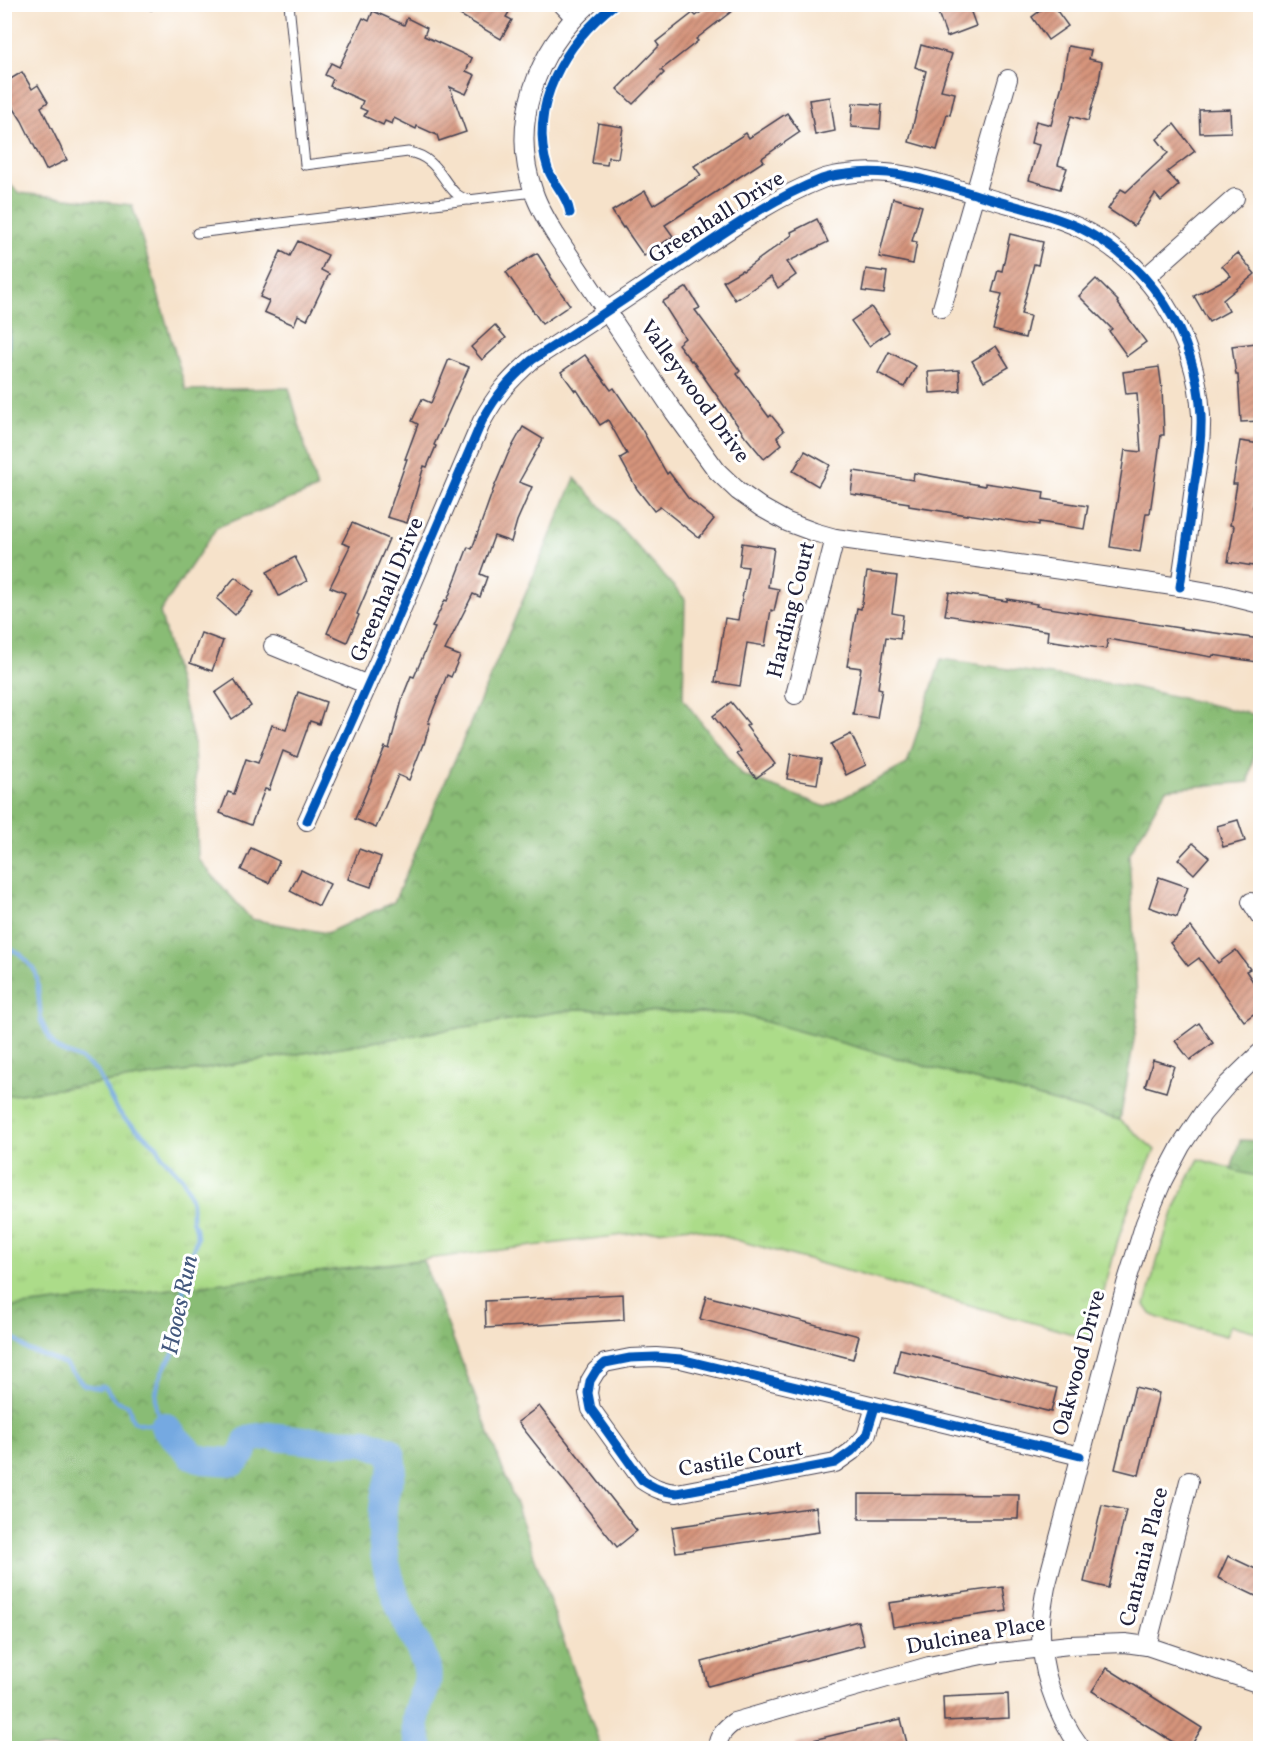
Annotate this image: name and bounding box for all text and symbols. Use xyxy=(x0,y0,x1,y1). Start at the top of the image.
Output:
street label: Greenhall Drive xyxy=(643,164,791,272)
street label: Valleywood Drive xyxy=(631,314,757,470)
street label: Greenhall Drive xyxy=(344,513,432,667)
street label: Harding Court xyxy=(760,538,824,682)
water label: Hooes Run xyxy=(154,1252,208,1358)
street label: Oakwood Drive xyxy=(1046,1287,1114,1439)
street label: Castile Court xyxy=(676,1434,806,1486)
street label: Cantania Place xyxy=(1113,1484,1177,1630)
street label: Dulcinea Place xyxy=(904,1608,1048,1664)

